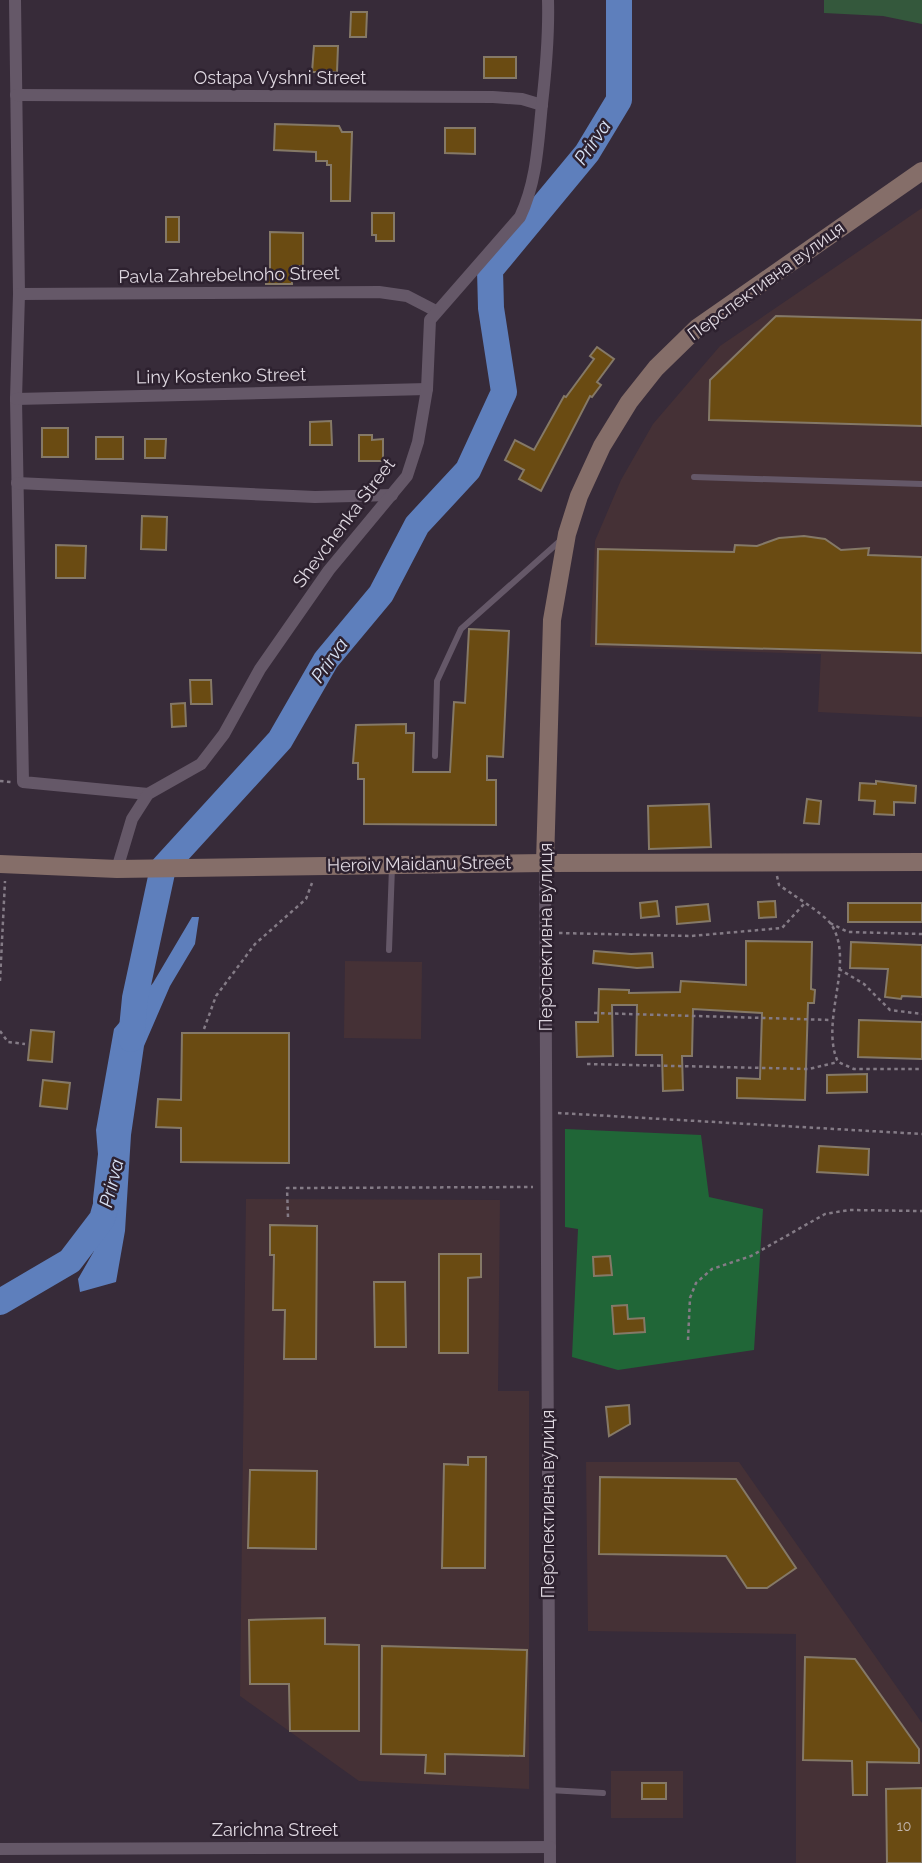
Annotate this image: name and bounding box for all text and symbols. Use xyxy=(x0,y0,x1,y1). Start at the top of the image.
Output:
street label: Ostapa Vyshni Street xyxy=(194,67,366,88)
water label: Prirva xyxy=(569,116,615,168)
street label: Перспективна вулиця xyxy=(683,217,848,344)
street label: Pavla Zahrebelnoho Street xyxy=(118,262,340,287)
street label: Liny Kostenko Street xyxy=(136,364,306,387)
street label: Shevchenka Street xyxy=(288,454,399,591)
water label: Prirva xyxy=(306,634,352,686)
street label: Перспективна вулиця xyxy=(535,843,556,1031)
street label: Heroiv Maidanu Street xyxy=(327,851,511,876)
water label: Prirva xyxy=(94,1157,128,1209)
street label: Перспективна вулиця xyxy=(537,1410,558,1598)
house number: 10 xyxy=(897,1818,911,1834)
street label: Zarichna Street xyxy=(212,1819,338,1840)

